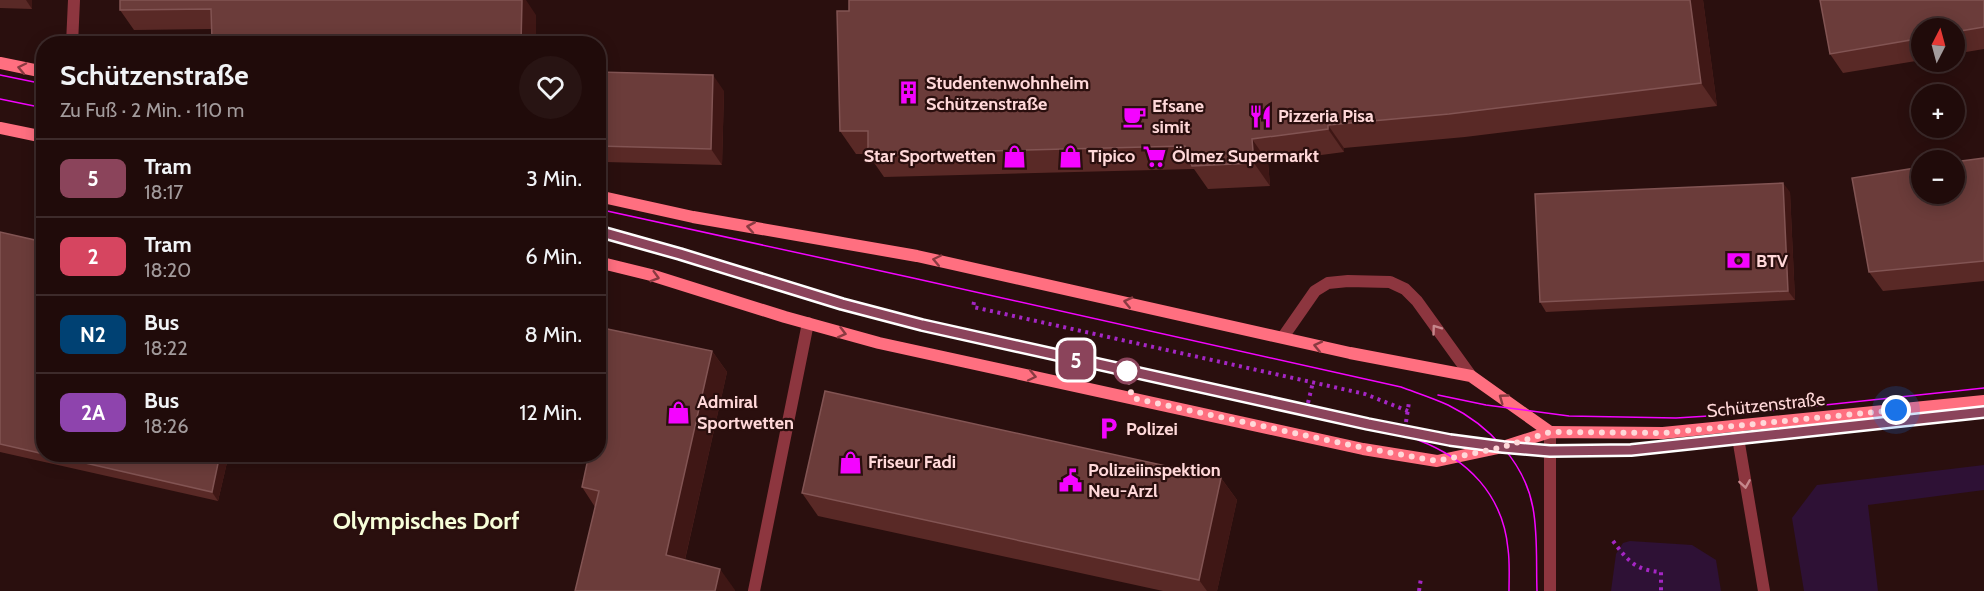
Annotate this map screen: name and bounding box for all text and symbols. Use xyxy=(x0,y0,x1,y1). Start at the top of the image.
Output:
north arrow xyxy=(1911,18,1965,72)
map controls xyxy=(1911,18,1965,204)
button: heart xyxy=(519,56,582,119)
text: Schützenstraße xyxy=(60,58,249,92)
one-way arrow xyxy=(17,62,27,75)
place label: Studentenwohnheim Schützenstraße xyxy=(926,72,1089,115)
building icon: Studentenwohnheim Schützenstraße xyxy=(895,80,921,106)
button: + xyxy=(1911,84,1965,138)
place label: Efsane simit xyxy=(1152,95,1204,138)
text: Zu Fuß · 2 Min. · 110 m xyxy=(60,98,244,122)
cafe icon: Efsane simit xyxy=(1121,103,1147,129)
restaurant icon: Pizzeria Pisa xyxy=(1247,103,1273,129)
place label: Pizzeria Pisa xyxy=(1278,105,1374,127)
shop icon: Star Sportwetten xyxy=(1001,143,1027,169)
shop icon: Tipico xyxy=(1057,143,1083,169)
supermarket icon: Ölmez Supermarkt xyxy=(1141,143,1167,169)
place label: Star Sportwetten xyxy=(864,145,996,167)
place label: Tipico xyxy=(1088,145,1135,167)
place label: Ölmez Supermarkt xyxy=(1172,145,1319,167)
button: − xyxy=(1911,150,1965,204)
text: Tram xyxy=(144,153,192,180)
text: 3 Min. xyxy=(526,165,582,192)
text: 5 xyxy=(87,166,99,191)
text: 18:17 xyxy=(144,180,183,204)
one-way arrow xyxy=(746,221,756,234)
text: Tram xyxy=(144,231,192,258)
text: 6 Min. xyxy=(525,243,582,270)
text: 2 xyxy=(87,244,99,269)
bank icon: BTV xyxy=(1725,248,1751,274)
place label: BTV xyxy=(1756,250,1789,272)
one-way arrow xyxy=(933,254,943,267)
text: 18:20 xyxy=(144,258,191,282)
one-way arrow xyxy=(650,269,660,282)
one-way arrow xyxy=(1123,296,1133,309)
text: Bus xyxy=(144,309,179,336)
text: 8 Min. xyxy=(525,321,582,348)
text: N2 xyxy=(80,322,106,347)
one-way arrow xyxy=(1432,324,1443,335)
one-way arrow xyxy=(836,326,847,338)
text: 18:22 xyxy=(144,336,188,360)
line badge: 5 xyxy=(1056,340,1096,380)
one-way arrow xyxy=(1313,340,1323,353)
text: 5 xyxy=(1070,348,1082,373)
unlabelled marker xyxy=(1114,358,1140,384)
one-way arrow xyxy=(1027,369,1037,382)
text: Bus xyxy=(144,387,179,414)
street label: Schützenstraße xyxy=(1706,388,1826,422)
place label: Admiral Sportwetten xyxy=(697,391,794,434)
one-way arrow xyxy=(1498,394,1509,405)
your location xyxy=(1881,395,1911,425)
text: 12 Min. xyxy=(519,399,582,426)
shop icon: Admiral Sportwetten xyxy=(666,399,692,425)
text: 2A xyxy=(81,400,105,425)
text: 18:26 xyxy=(144,414,189,438)
parking icon: Polizei xyxy=(1095,416,1121,442)
place label: Polizei xyxy=(1126,418,1178,440)
shop icon: Friseur Fadi xyxy=(837,449,863,475)
place label: Friseur Fadi xyxy=(868,451,956,473)
place label: Polizeiinspektion Neu-Arzl xyxy=(1088,459,1221,502)
public building icon: Polizeiinspektion Neu-Arzl xyxy=(1057,467,1083,493)
one-way arrow xyxy=(1739,479,1751,488)
district label: Olympisches Dorf xyxy=(333,506,519,535)

